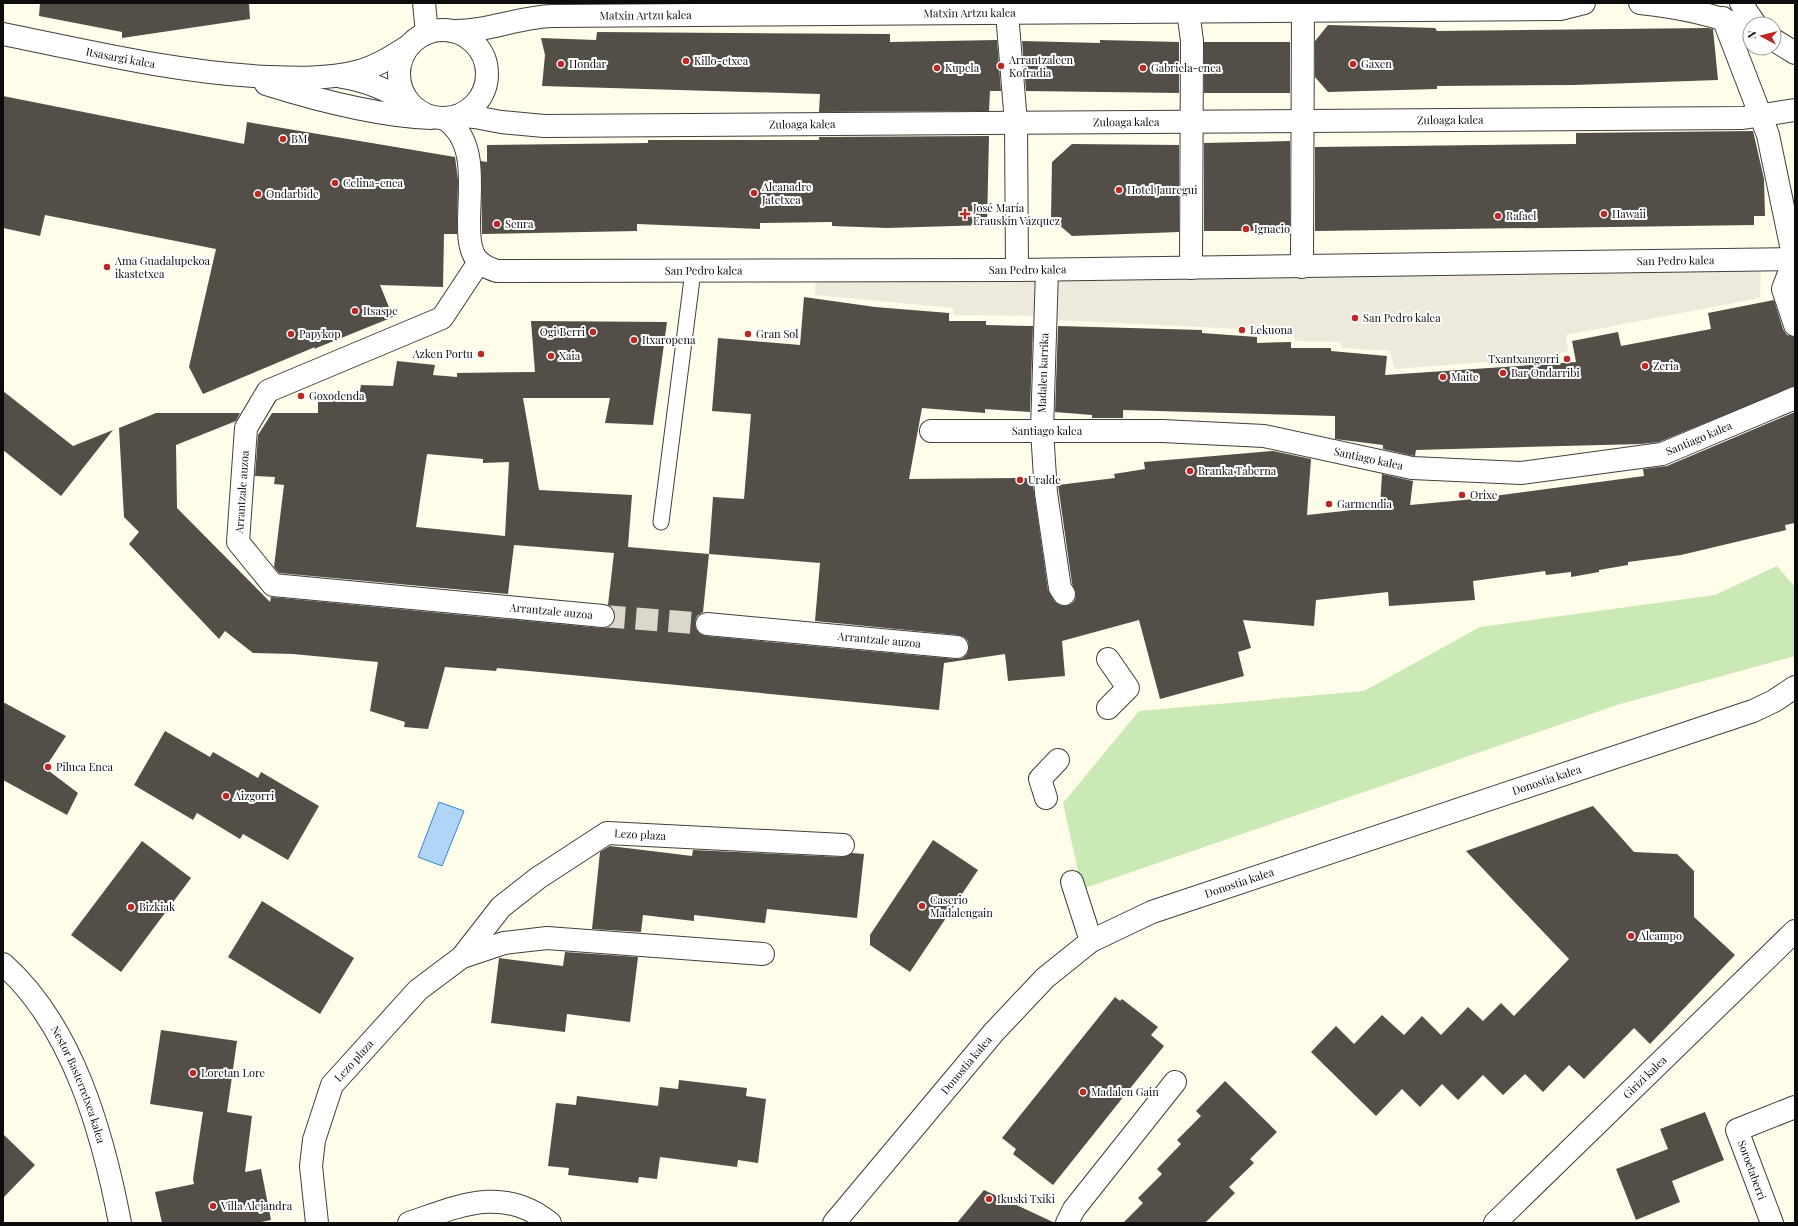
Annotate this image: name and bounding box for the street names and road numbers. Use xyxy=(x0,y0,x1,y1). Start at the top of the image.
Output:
street label: Matxin Artzu kalea xyxy=(923,5,1016,20)
street label: Matxin Artzu kalea xyxy=(599,7,692,23)
street label: Itsasargi kalea xyxy=(85,43,157,71)
street label: Zuloaga kalea xyxy=(1417,112,1484,127)
street label: Zuloaga kalea xyxy=(1093,114,1160,129)
street label: Zuloaga kalea xyxy=(769,116,836,131)
street label: San Pedro kalea xyxy=(1637,252,1715,268)
street label: San Pedro kalea xyxy=(989,261,1067,277)
street label: San Pedro kalea xyxy=(665,263,743,278)
street label: Madalen karrika xyxy=(1034,332,1051,413)
street label: Santiago kalea xyxy=(1663,417,1735,459)
street label: Santiago kalea xyxy=(1012,423,1083,438)
street label: Santiago kalea xyxy=(1333,443,1405,473)
street label: Arrantzale auzoa xyxy=(231,449,252,535)
street label: Arrantzale auzoa xyxy=(508,599,594,622)
street label: Arrantzale auzoa xyxy=(836,628,922,651)
street label: Donostia kalea xyxy=(1510,761,1583,798)
street label: Lezo plaza xyxy=(614,825,667,843)
street label: Donostia kalea xyxy=(1203,864,1276,901)
street label: Nestor Basterretxea kalea xyxy=(48,1023,109,1145)
street label: Donostia kalea xyxy=(937,1032,995,1097)
street label: Lezo plaza xyxy=(331,1036,377,1085)
street label: Girizi kalea xyxy=(1619,1052,1670,1102)
street label: Soroetaberri xyxy=(1735,1138,1770,1202)

